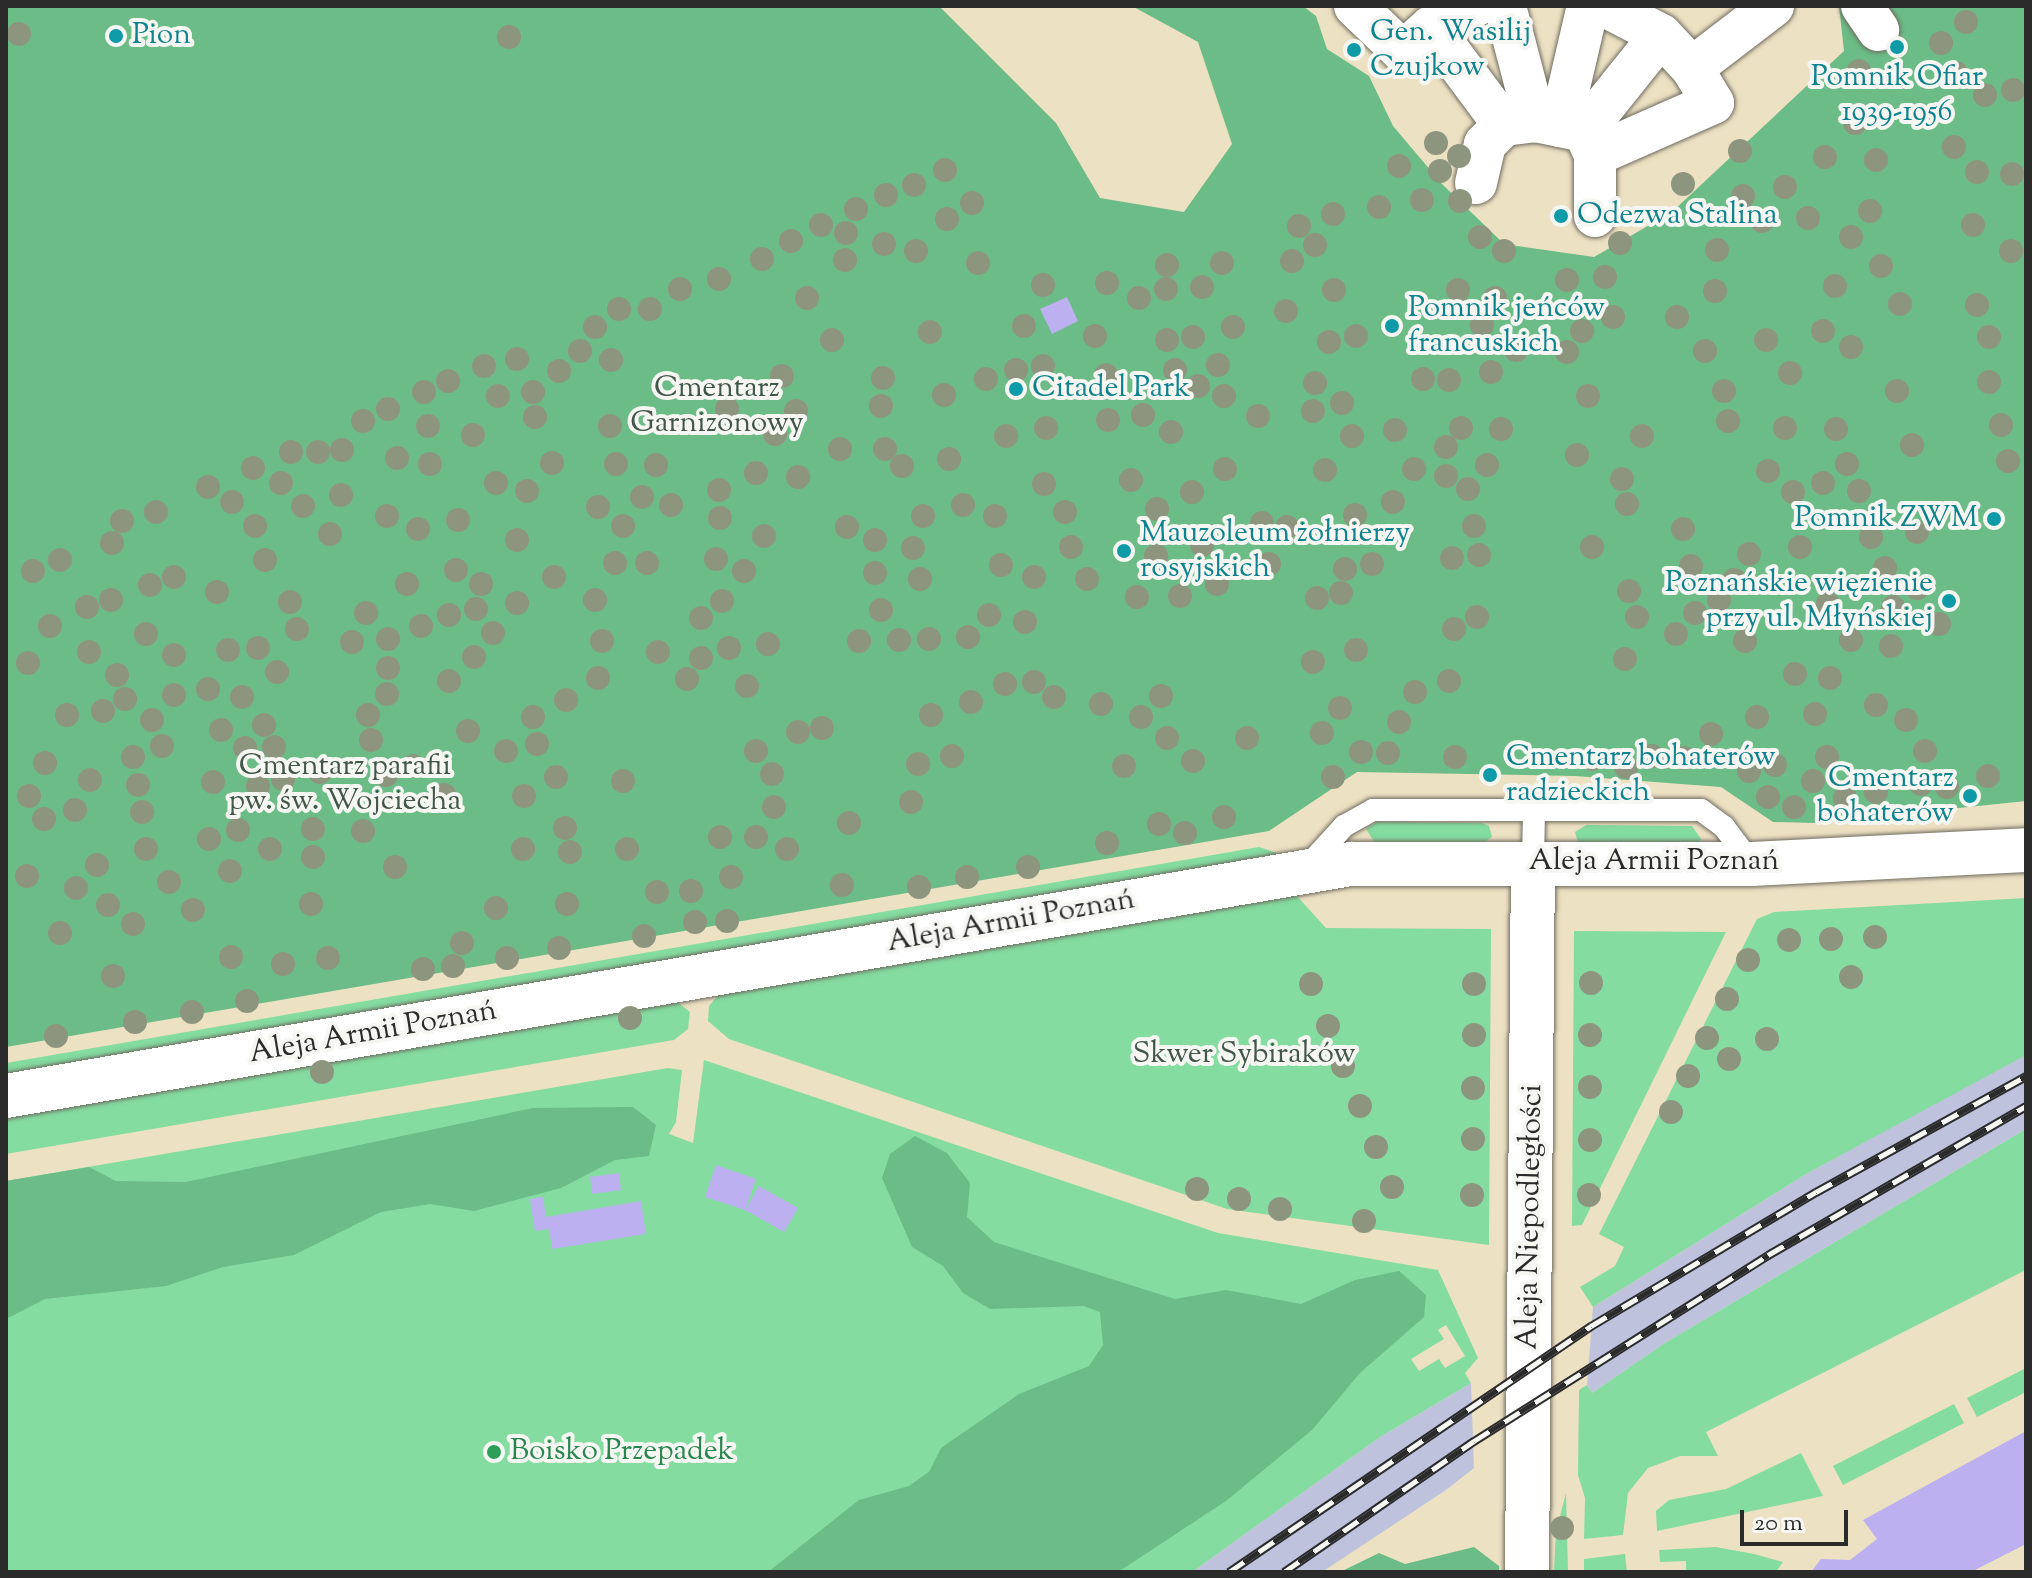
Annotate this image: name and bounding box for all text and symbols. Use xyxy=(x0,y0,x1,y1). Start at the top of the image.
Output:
place label: Gen. Wasilij Czujkow xyxy=(1370,15,1531,86)
place label: Pion xyxy=(132,18,191,54)
marker: Pion xyxy=(107,27,125,45)
marker: Pomnik Ofiar 1939-1956 xyxy=(1888,38,1906,56)
marker: Gen. Wasilij Czujkow xyxy=(1345,41,1363,59)
place label: Pomnik Ofiar 1939-1956 xyxy=(1811,60,1983,130)
place label: Odezwa Stalina xyxy=(1577,198,1778,234)
marker: Odezwa Stalina xyxy=(1552,207,1570,225)
place label: Pomnik jeńców francuskich xyxy=(1408,291,1605,362)
marker: Pomnik jeńców francuskich xyxy=(1383,317,1401,335)
park label: Cmentarz Garnizonowy xyxy=(630,371,804,442)
place label: Citadel Park xyxy=(1032,371,1190,407)
marker: Citadel Park xyxy=(1007,380,1025,398)
place label: Pomnik ZWM xyxy=(1794,501,1978,537)
marker: Pomnik ZWM xyxy=(1985,510,2003,528)
place label: Mauzoleum żołnierzy rosyjskich xyxy=(1140,516,1410,586)
marker: Mauzoleum żołnierzy rosyjskich xyxy=(1115,542,1133,560)
place label: Poznańskie więzienie przy ul. Młyńskiej xyxy=(1665,566,1933,636)
marker: Poznańskie więzienie przy ul. Młyńskiej xyxy=(1940,592,1958,610)
place label: Cmentarz bohaterów radzieckich xyxy=(1506,740,1776,810)
park label: Cmentarz parafii pw. św. Wojciecha xyxy=(229,749,461,820)
place label: Cmentarz bohaterów xyxy=(1817,761,1954,832)
marker: Cmentarz bohaterów radzieckich xyxy=(1481,766,1499,784)
marker: Cmentarz bohaterów xyxy=(1961,787,1979,805)
street label: Aleja Armii Poznań xyxy=(1529,844,1779,880)
street label: Aleja Armii Poznań xyxy=(884,883,1138,961)
street label: Aleja Armii Poznań xyxy=(246,994,500,1072)
park label: Skwer Sybiraków xyxy=(1132,1037,1356,1073)
street label: Aleja Niepodległości xyxy=(1511,1084,1551,1350)
place label: Boisko Przepadek xyxy=(510,1434,734,1470)
marker: Boisko Przepadek xyxy=(485,1443,503,1461)
scale bar xyxy=(1744,1494,1852,1544)
text: 20 m xyxy=(1754,1507,1803,1541)

